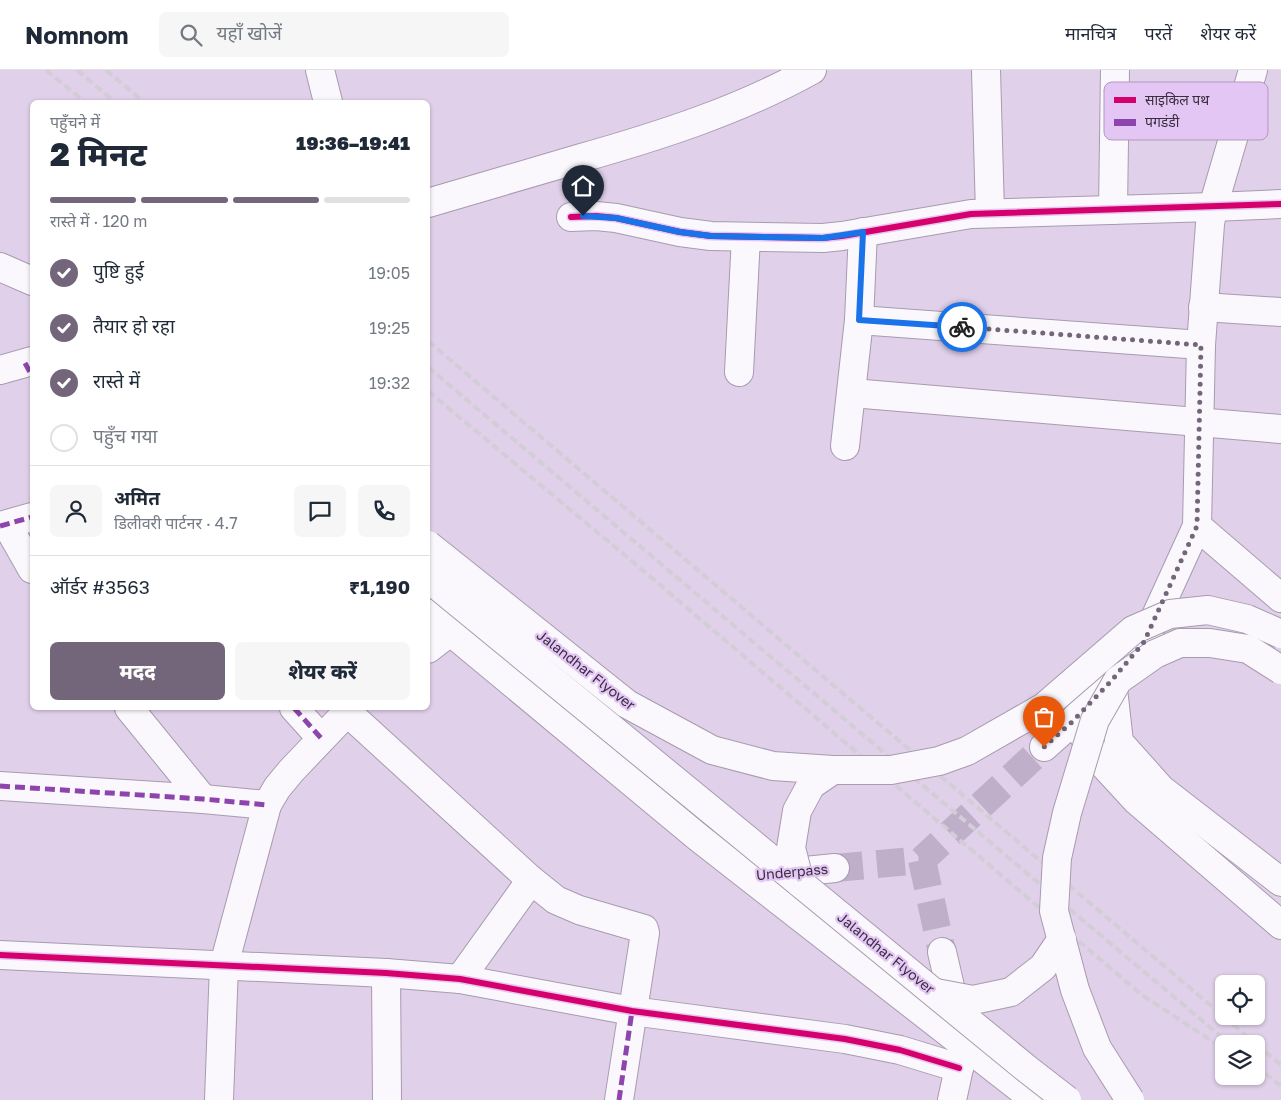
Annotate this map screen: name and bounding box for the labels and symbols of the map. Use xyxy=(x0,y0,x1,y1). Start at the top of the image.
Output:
legend xyxy=(1104,82,1268,140)
text: साइकिल पथ xyxy=(1145,91,1210,108)
text: पगडंडी xyxy=(1145,113,1180,130)
pin xyxy=(562,165,604,216)
courier xyxy=(937,302,987,352)
street label: Jalandhar Flyover xyxy=(534,626,639,714)
pin xyxy=(1023,696,1065,747)
street label: Underpass xyxy=(755,860,829,883)
street label: Jalandhar Flyover xyxy=(834,908,939,997)

